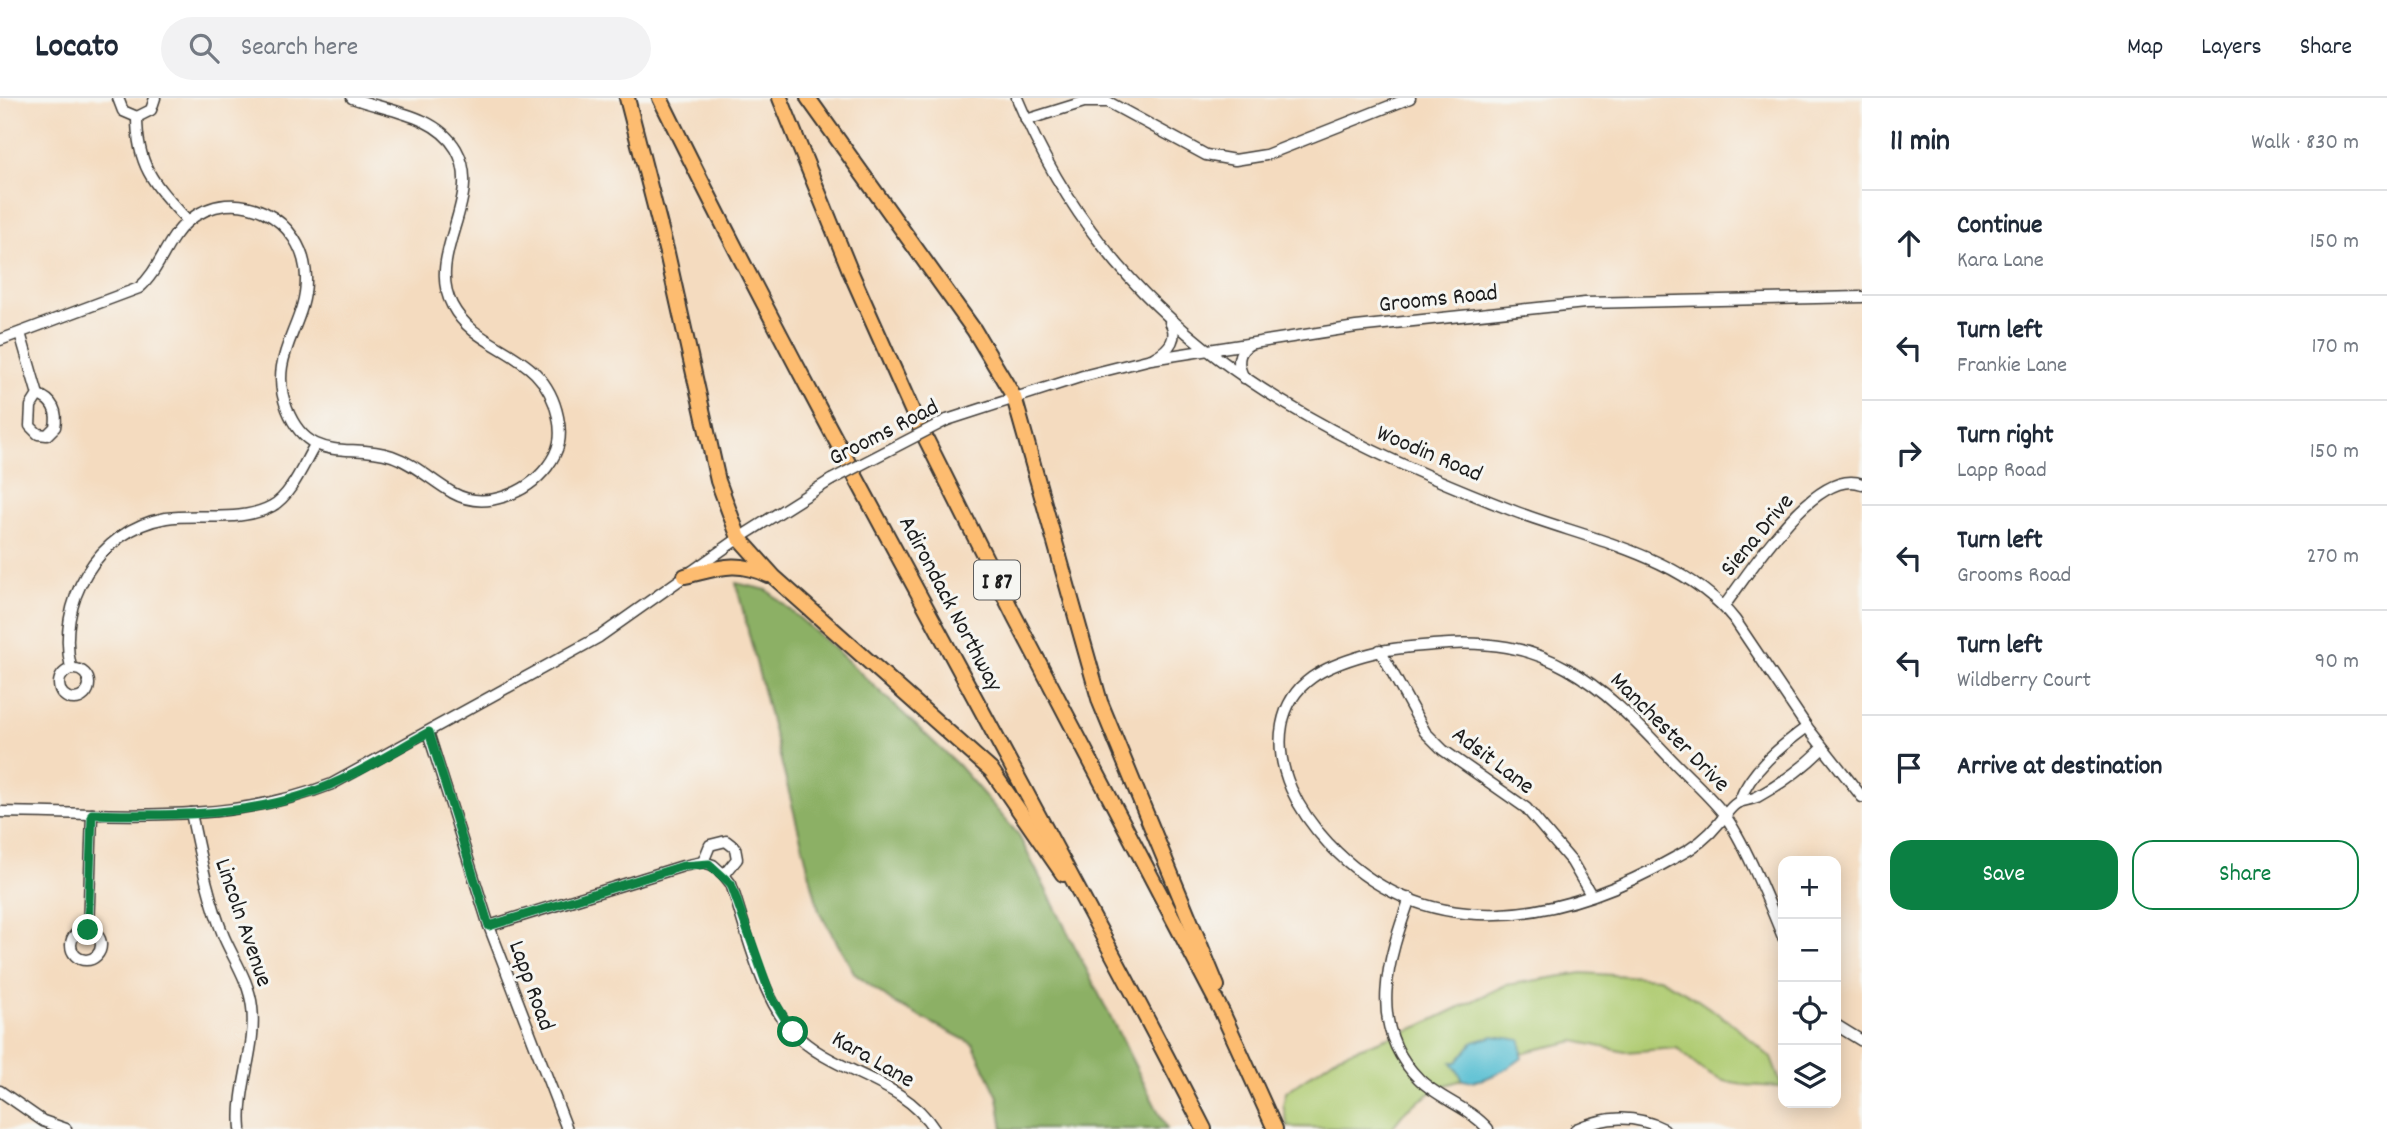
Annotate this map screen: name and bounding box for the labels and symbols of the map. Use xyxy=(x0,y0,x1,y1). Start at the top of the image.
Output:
street label: Grooms Road xyxy=(1377,277,1499,323)
street label: Grooms Road xyxy=(823,391,945,476)
street label: Woodin Road xyxy=(1371,417,1487,492)
street label: Siena Drive xyxy=(1713,487,1803,585)
street label: Adirondack Northway xyxy=(889,510,1011,699)
road number: I 87 xyxy=(974,560,1020,600)
street label: Manchester Drive xyxy=(1601,665,1737,801)
street label: Adsit Lane xyxy=(1444,719,1541,804)
street label: Lincoln Avenue xyxy=(204,854,280,992)
route end xyxy=(72,914,103,945)
street label: Lapp Road xyxy=(498,936,562,1036)
route start xyxy=(777,1016,808,1047)
street label: Kara Lane xyxy=(825,1023,920,1098)

